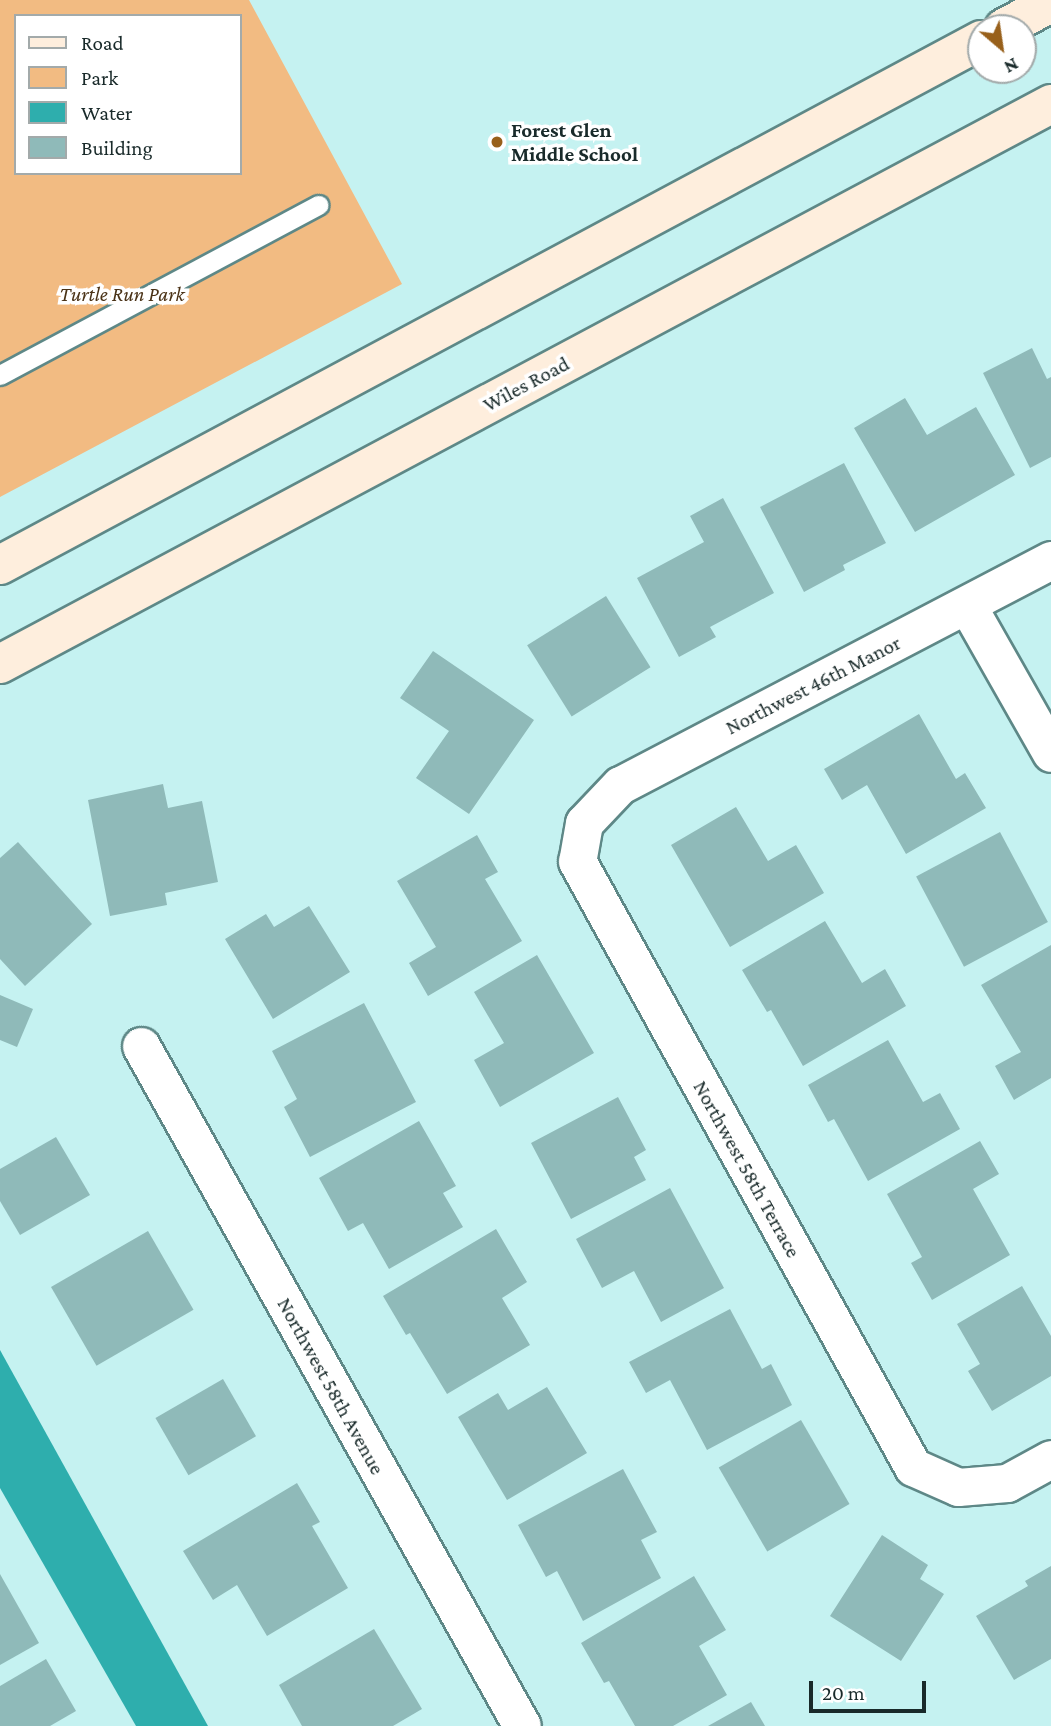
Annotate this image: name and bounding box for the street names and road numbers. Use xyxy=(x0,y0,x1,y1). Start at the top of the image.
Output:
street label: Wiles Road xyxy=(479,351,573,417)
street label: Northwest 46th Manor xyxy=(721,630,905,740)
street label: Northwest 58th Terrace xyxy=(688,1076,806,1262)
street label: Northwest 58th Avenue xyxy=(272,1293,390,1479)

